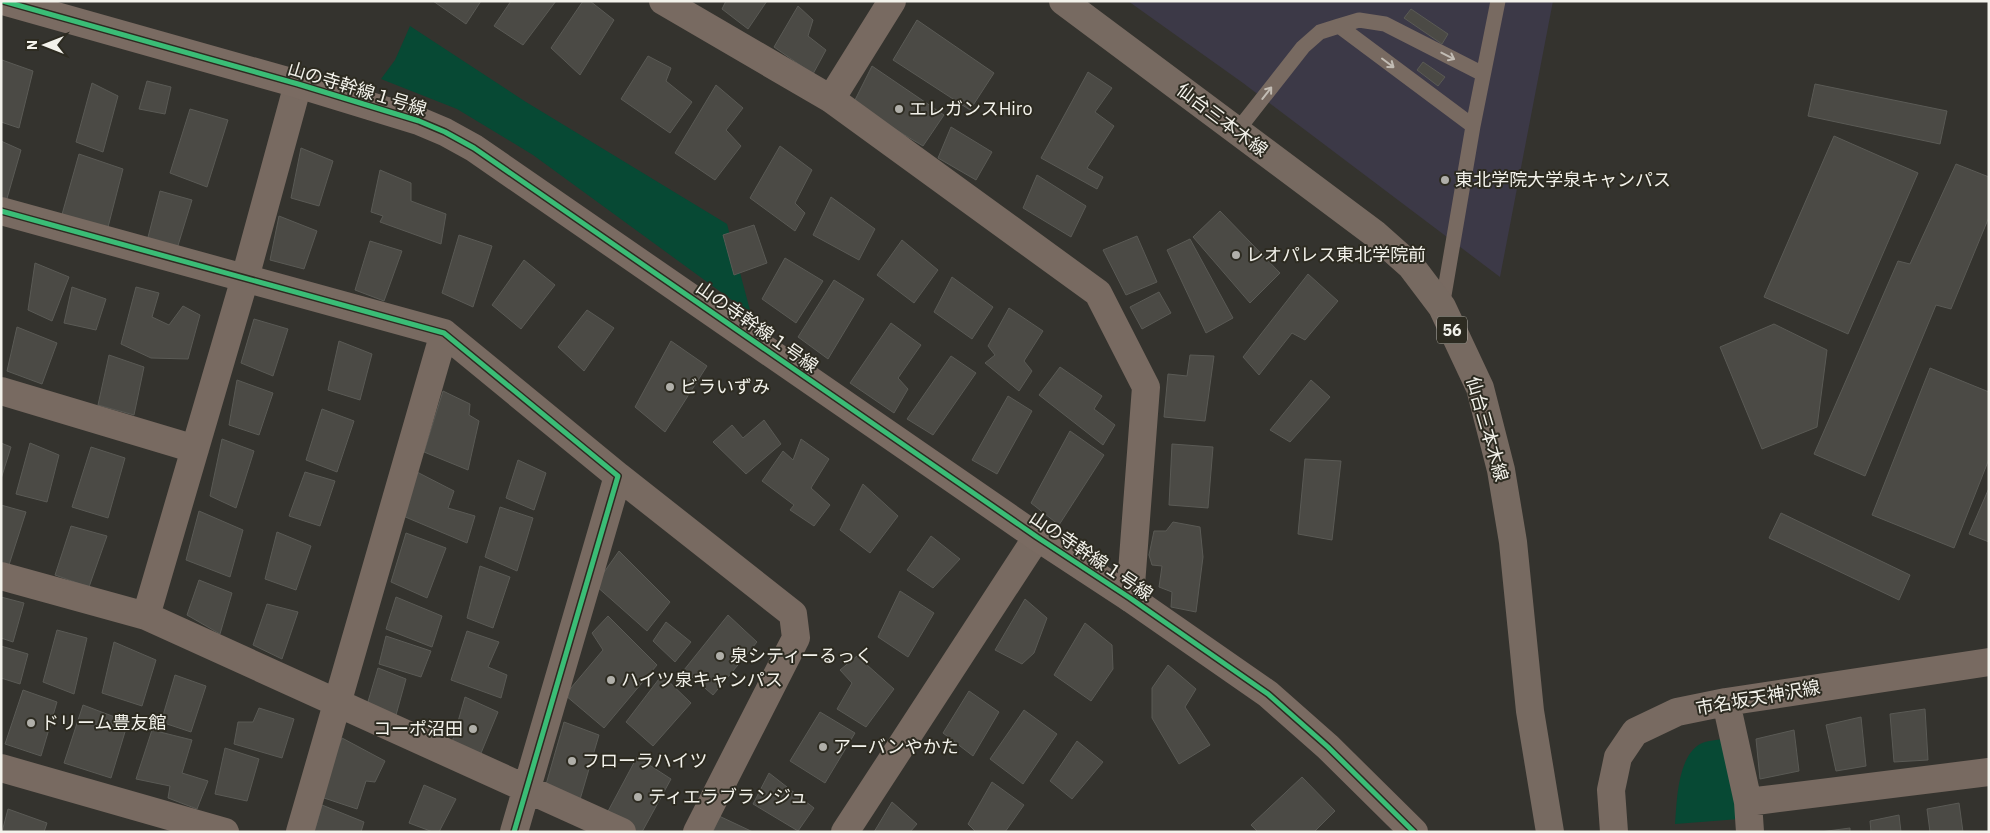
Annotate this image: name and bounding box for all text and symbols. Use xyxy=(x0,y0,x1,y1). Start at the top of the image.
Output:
north arrow xyxy=(20,20,70,70)
text: N xyxy=(23,40,41,50)
one-way arrow xyxy=(1441,51,1456,61)
street label: 山の寺幹線１号線 xyxy=(285,56,429,121)
one-way arrow xyxy=(1381,57,1394,68)
street label: 仙台三本木線 xyxy=(1172,78,1272,161)
one-way arrow xyxy=(1261,86,1272,99)
place label: エレガンスHiro xyxy=(909,97,1032,120)
marker: エレガンスHiro xyxy=(893,103,905,115)
place label: 東北学院大学泉キャンパス xyxy=(1455,168,1671,191)
marker: 東北学院大学泉キャンパス xyxy=(1439,174,1451,186)
place label: レオパレス東北学院前 xyxy=(1246,243,1426,266)
marker: レオパレス東北学院前 xyxy=(1230,249,1242,261)
street label: 山の寺幹線１号線 xyxy=(692,276,823,377)
road number: 56 xyxy=(1437,316,1467,344)
street label: 仙台三本木線 xyxy=(1462,374,1513,484)
place label: ビラいずみ xyxy=(680,375,770,398)
marker: ビラいずみ xyxy=(664,381,676,393)
street label: 山の寺幹線１号線 xyxy=(1025,506,1157,605)
place label: 泉シティーるっく xyxy=(730,644,873,667)
marker: 泉シティーるっく xyxy=(714,650,726,662)
place label: ハイツ泉キャンパス xyxy=(621,668,783,691)
marker: ハイツ泉キャンパス xyxy=(605,674,617,686)
street label: 市名坂天神沢線 xyxy=(1694,675,1822,720)
place label: ドリーム豊友館 xyxy=(41,711,166,734)
marker: ドリーム豊友館 xyxy=(25,717,37,729)
place label: コーポ沼田 xyxy=(373,717,463,740)
marker: コーポ沼田 xyxy=(467,723,479,735)
place label: アーバンやかた xyxy=(833,735,959,758)
marker: アーバンやかた xyxy=(817,741,829,753)
place label: フローラハイツ xyxy=(582,749,707,772)
marker: フローラハイツ xyxy=(566,755,578,767)
place label: ティエラブランジュ xyxy=(648,785,808,808)
marker: ティエラブランジュ xyxy=(632,791,644,803)

